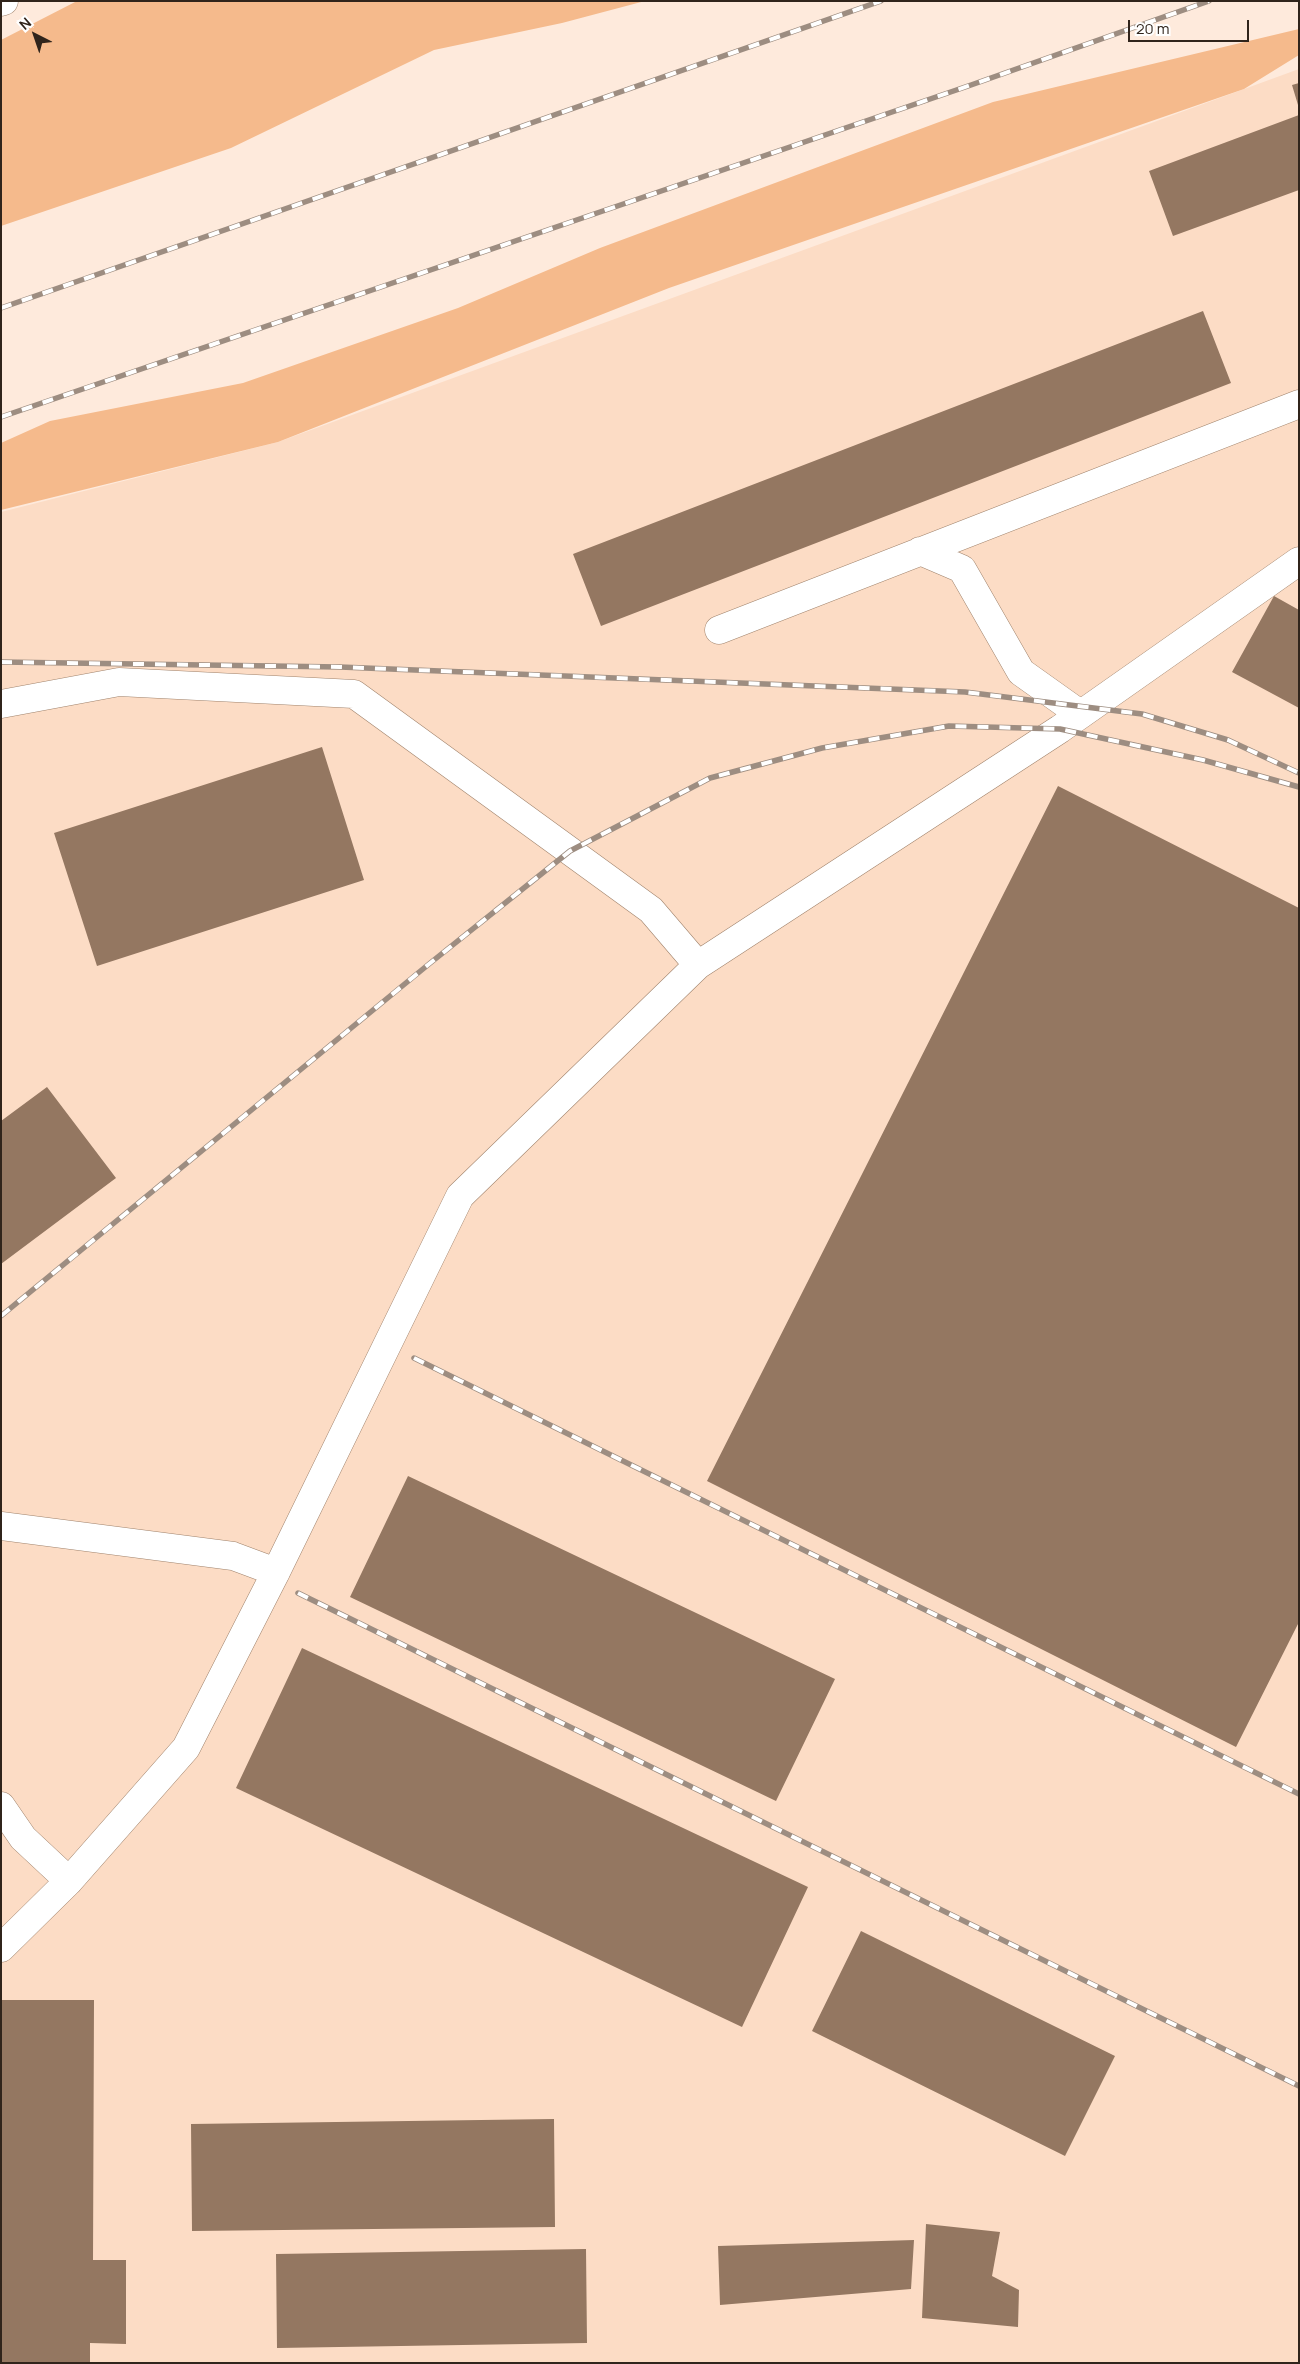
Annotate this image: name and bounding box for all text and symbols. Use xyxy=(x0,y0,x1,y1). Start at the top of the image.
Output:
north arrow xyxy=(10,10,60,60)
scale bar xyxy=(1130,10,1251,42)
text: N xyxy=(15,13,35,34)
text: 20 m xyxy=(1136,18,1169,39)

